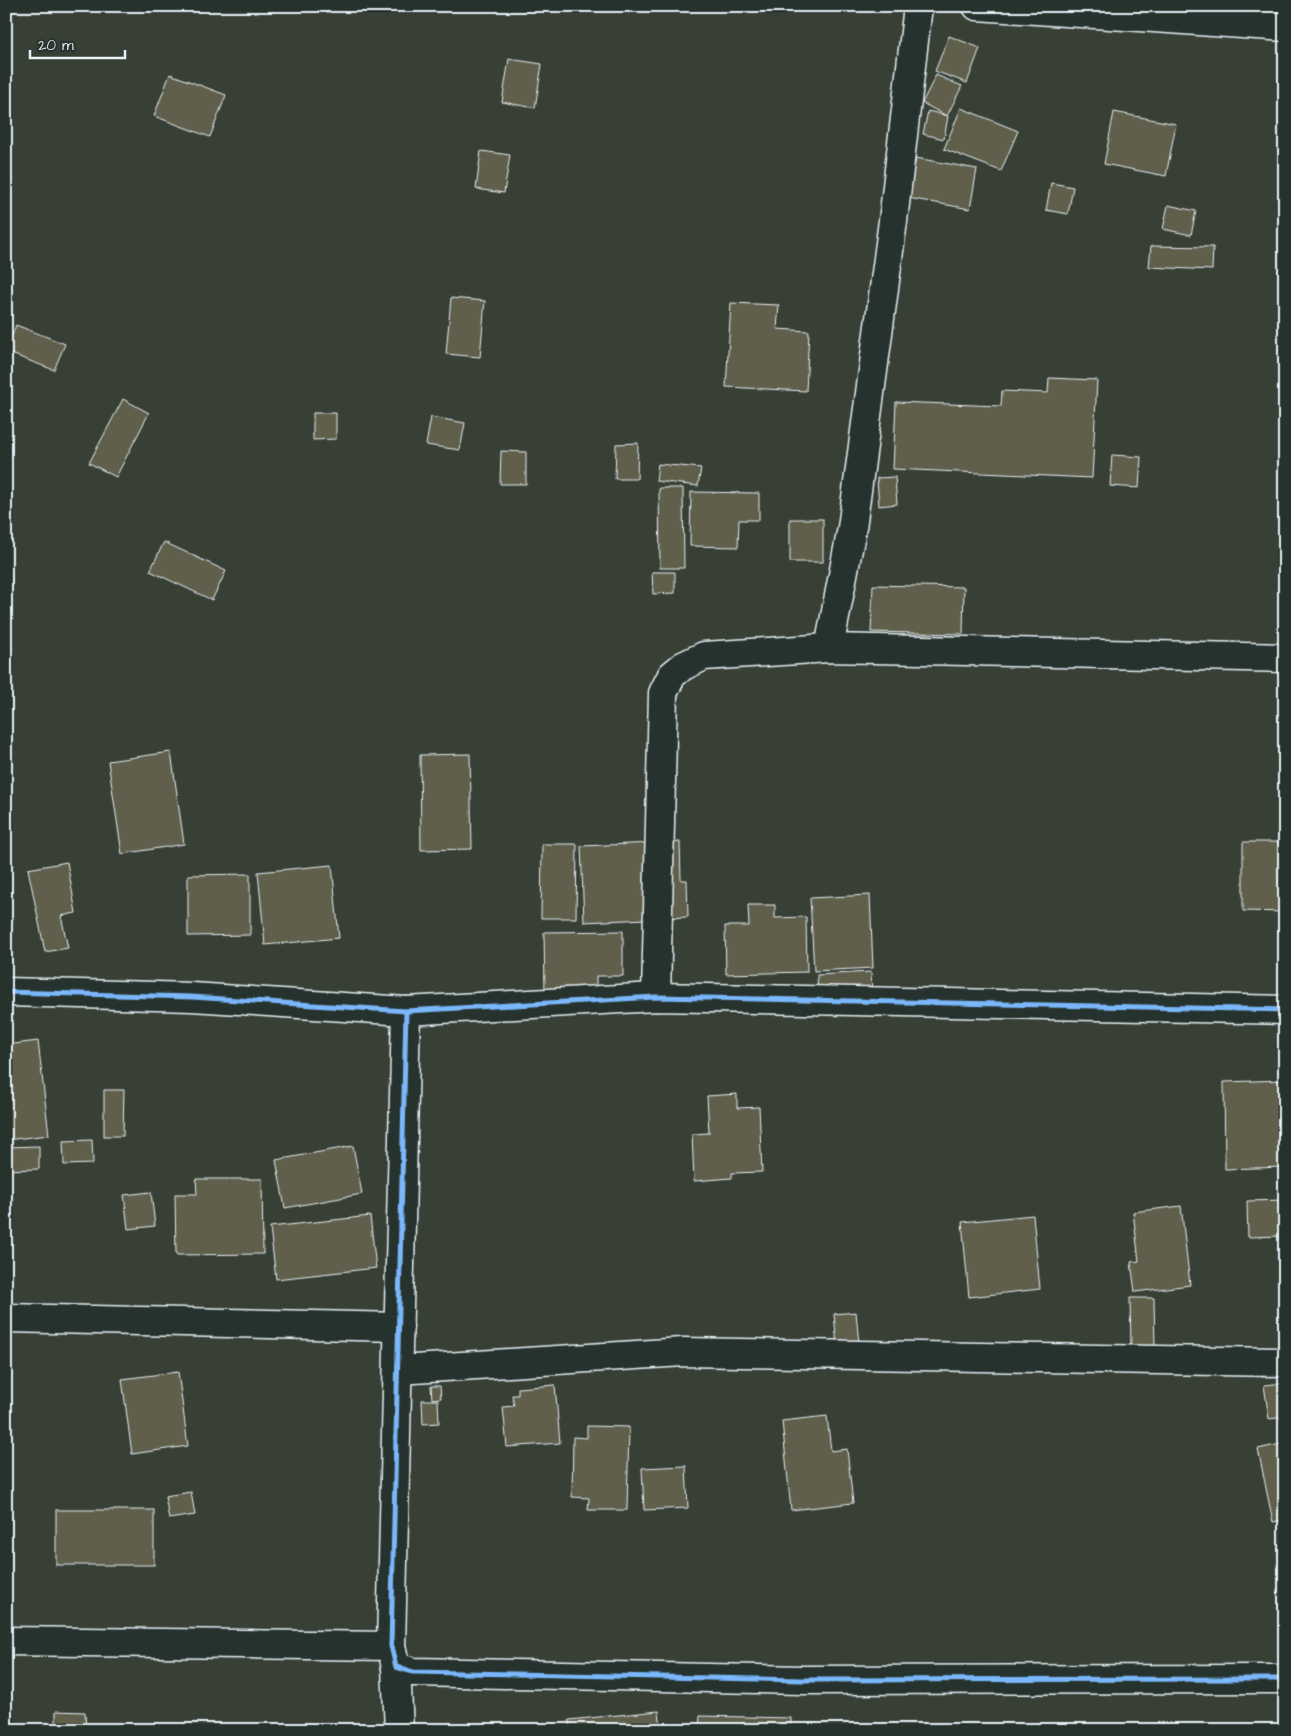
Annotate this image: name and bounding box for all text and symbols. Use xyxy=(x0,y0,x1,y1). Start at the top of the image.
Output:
scale bar xyxy=(30,28,125,60)
text: 20 m xyxy=(38,35,74,56)

